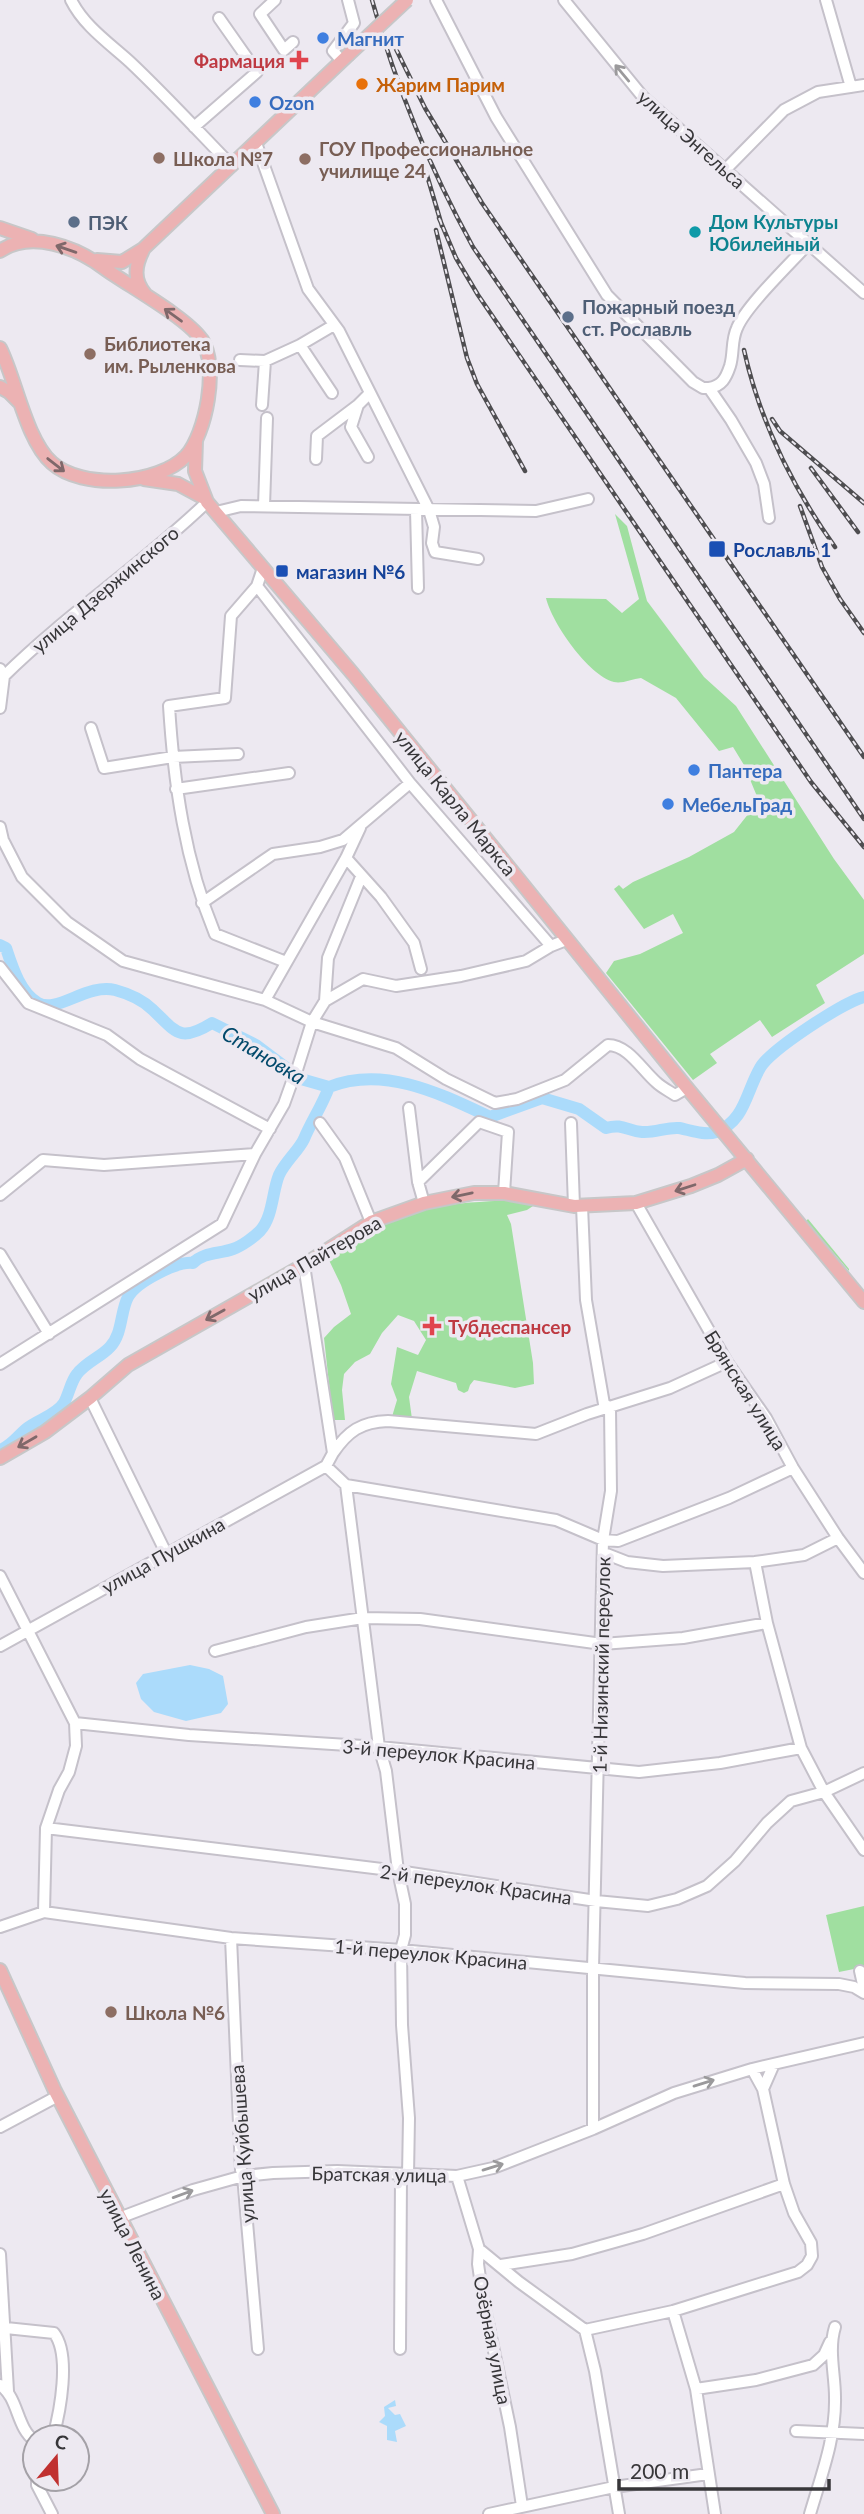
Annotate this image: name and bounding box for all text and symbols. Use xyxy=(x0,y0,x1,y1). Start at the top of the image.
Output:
place label: Магнит xyxy=(337,27,404,50)
marker: Магнит xyxy=(315,30,331,46)
place label: Фармация xyxy=(194,49,285,72)
marker: Фармация xyxy=(291,52,307,68)
one-way arrow xyxy=(614,64,630,82)
place label: Жарим Парим xyxy=(376,73,505,96)
marker: Жарим Парим xyxy=(354,76,370,92)
street label: улица Энгельса xyxy=(634,85,750,193)
place label: Ozon xyxy=(269,91,314,114)
marker: Ozon xyxy=(247,94,263,110)
place label: ГОУ Профессиональное училище 24 xyxy=(319,137,533,182)
place label: Школа №7 xyxy=(173,147,273,170)
marker: Школа №7 xyxy=(151,150,167,166)
marker: ГОУ Профессиональное училище 24 xyxy=(297,151,313,167)
place label: Дом Культуры Юбилейный xyxy=(709,210,838,255)
place label: ПЭК xyxy=(88,211,129,234)
marker: ПЭК xyxy=(66,214,82,230)
marker: Дом Культуры Юбилейный xyxy=(687,224,703,240)
one-way arrow xyxy=(56,242,78,254)
place label: Пожарный поезд ст. Рославль xyxy=(582,295,735,340)
one-way arrow xyxy=(164,308,183,323)
marker: Пожарный поезд ст. Рославль xyxy=(560,309,576,325)
place label: Библиотека им. Рыленкова xyxy=(104,332,236,377)
marker: Библиотека им. Рыленкова xyxy=(82,346,98,362)
one-way arrow xyxy=(46,458,65,473)
street label: улица Дзержинского xyxy=(27,521,183,657)
place label: Рославль 1 xyxy=(733,538,831,561)
marker: Рославль 1 xyxy=(707,539,727,559)
place label: магазин №6 xyxy=(296,560,405,583)
marker: магазин №6 xyxy=(274,563,290,579)
street label: улица Карла Маркса xyxy=(390,726,522,880)
place label: Пантера xyxy=(708,759,782,782)
marker: Пантера xyxy=(686,762,702,778)
place label: МебельГрад xyxy=(682,793,792,816)
marker: МебельГрад xyxy=(660,796,676,812)
water label: Становка xyxy=(218,1019,310,1089)
one-way arrow xyxy=(675,1183,697,1195)
one-way arrow xyxy=(451,1189,474,1203)
street label: улица Пайтерова xyxy=(243,1210,385,1306)
one-way arrow xyxy=(206,1308,226,1322)
place label: Тубдеспансер xyxy=(448,1315,571,1338)
marker: Тубдеспансер xyxy=(422,1316,442,1336)
street label: Брянская улица xyxy=(700,1326,792,1454)
one-way arrow xyxy=(18,1435,38,1449)
street label: улица Пушкина xyxy=(98,1512,228,1598)
street label: 1-й Низинский переулок xyxy=(588,1556,614,1774)
street label: 3-й переулок Красина xyxy=(342,1734,536,1774)
street label: 2-й переулок Красина xyxy=(379,1859,573,1909)
street label: 1-й переулок Красина xyxy=(334,1934,528,1974)
place label: Школа №6 xyxy=(125,2001,225,2024)
marker: Школа №6 xyxy=(103,2004,119,2020)
street label: улица Куйбышева xyxy=(225,2064,259,2224)
one-way arrow xyxy=(693,2076,715,2089)
one-way arrow xyxy=(481,2160,503,2173)
street label: Братская улица xyxy=(311,2161,447,2187)
street label: улица Ленина xyxy=(95,2184,171,2304)
one-way arrow xyxy=(171,2186,193,2199)
street label: Озёрная улица xyxy=(469,2274,517,2406)
north arrow xyxy=(21,2423,91,2493)
text: С xyxy=(52,2429,72,2455)
scale bar xyxy=(619,2448,829,2492)
text: 200 m xyxy=(630,2458,689,2483)

